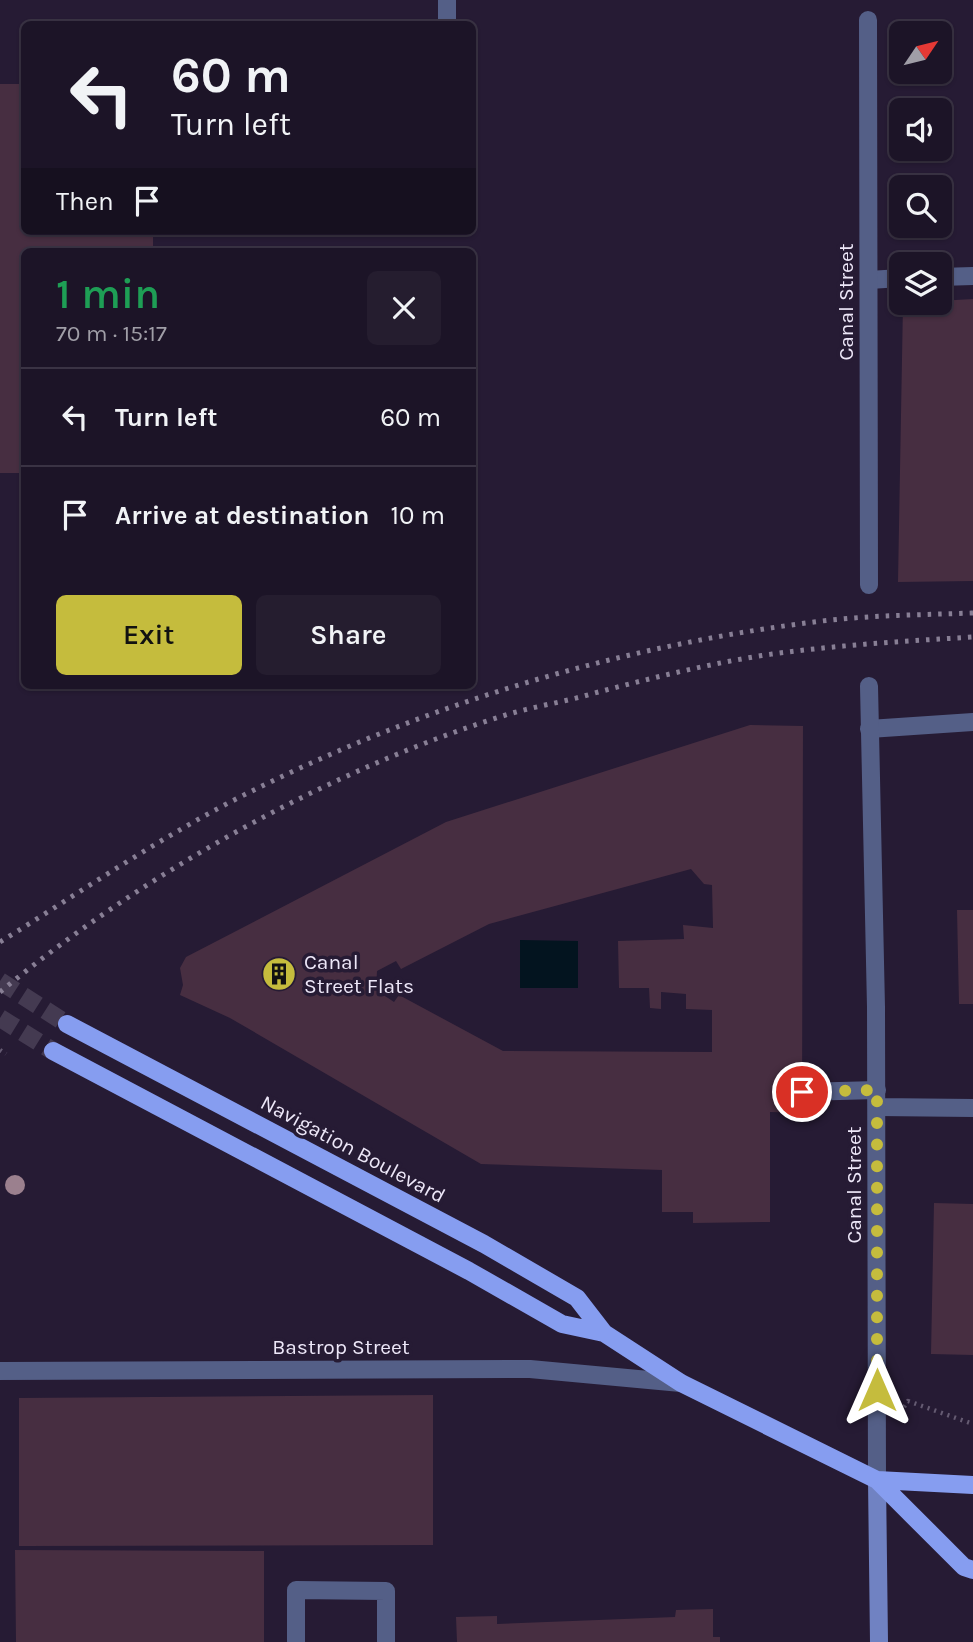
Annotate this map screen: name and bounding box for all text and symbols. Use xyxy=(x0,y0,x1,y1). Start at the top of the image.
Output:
north arrow xyxy=(889,21,952,84)
map controls xyxy=(889,21,952,315)
text: 60 m xyxy=(171,47,291,104)
icon: left xyxy=(56,49,147,140)
button: sound xyxy=(889,98,952,161)
text: Turn left xyxy=(171,106,291,143)
button: search xyxy=(889,175,952,238)
icon: arrive xyxy=(128,182,166,220)
text: Then xyxy=(56,186,114,217)
street label: Canal Street xyxy=(834,243,858,361)
button: layers xyxy=(889,252,952,315)
text: 1 min xyxy=(56,269,160,319)
button: close xyxy=(367,271,441,345)
text: 70 m · 15:17 xyxy=(56,320,167,347)
icon: left xyxy=(56,398,94,436)
text: Turn left xyxy=(115,402,217,433)
text: 60 m xyxy=(380,402,441,433)
icon: arrive xyxy=(56,496,94,534)
text: Arrive at destination xyxy=(115,500,369,531)
text: 10 m xyxy=(390,500,445,531)
button: Exit xyxy=(56,595,242,675)
button: Share xyxy=(256,595,441,675)
place label: Canal Street Flats xyxy=(304,950,414,998)
building icon: Canal Street Flats xyxy=(260,955,298,993)
pin xyxy=(772,1062,832,1122)
icon: arrive xyxy=(783,1073,821,1111)
street label: Navigation Boulevard xyxy=(257,1090,449,1208)
street label: Canal Street xyxy=(842,1126,866,1244)
street label: Bastrop Street xyxy=(272,1335,410,1359)
position arrow xyxy=(840,1353,914,1427)

